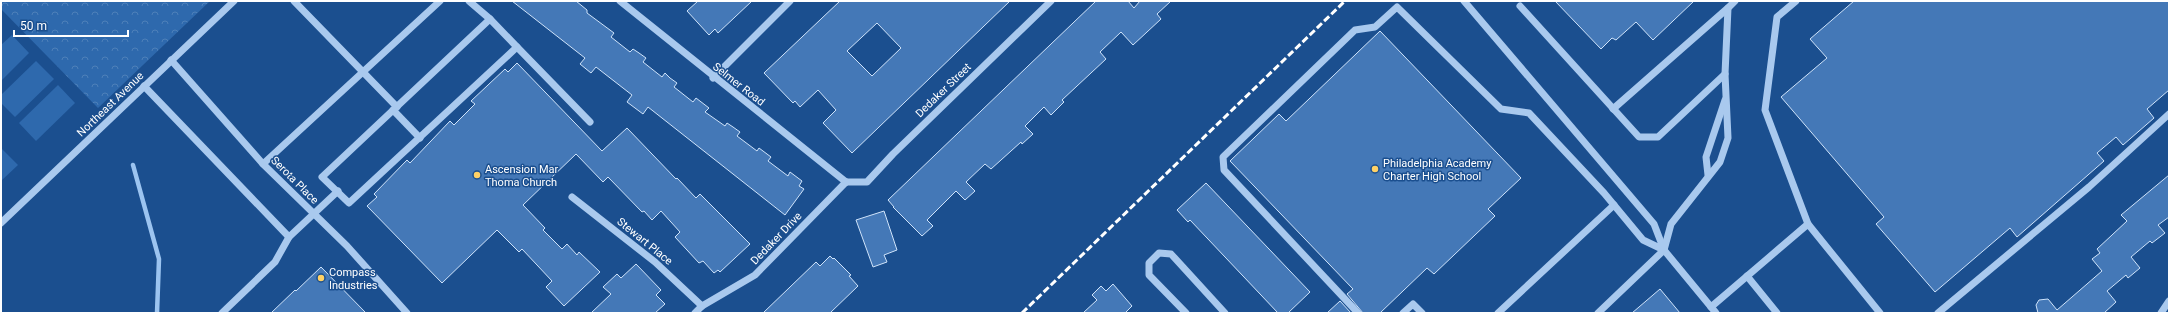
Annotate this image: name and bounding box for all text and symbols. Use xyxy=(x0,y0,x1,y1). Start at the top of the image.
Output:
scale bar xyxy=(14,12,128,38)
text: 50 m xyxy=(20,19,47,33)
street label: Selmer Road xyxy=(710,60,767,109)
street label: Dedaker Street xyxy=(913,60,974,120)
street label: Northeast Avenue xyxy=(74,69,146,139)
street label: Serota Place xyxy=(268,154,321,207)
place label: Philadelphia Academy Charter High School xyxy=(1383,157,1492,183)
place label: Ascension Mar Thoma Church xyxy=(485,163,559,189)
marker: Philadelphia Academy Charter High School xyxy=(1370,164,1380,174)
marker: Ascension Mar Thoma Church xyxy=(472,170,482,180)
street label: Dedaker Drive xyxy=(748,209,805,267)
street label: Stewart Place xyxy=(614,215,675,268)
place label: Compass Industries xyxy=(329,266,378,292)
marker: Compass Industries xyxy=(316,273,326,283)

